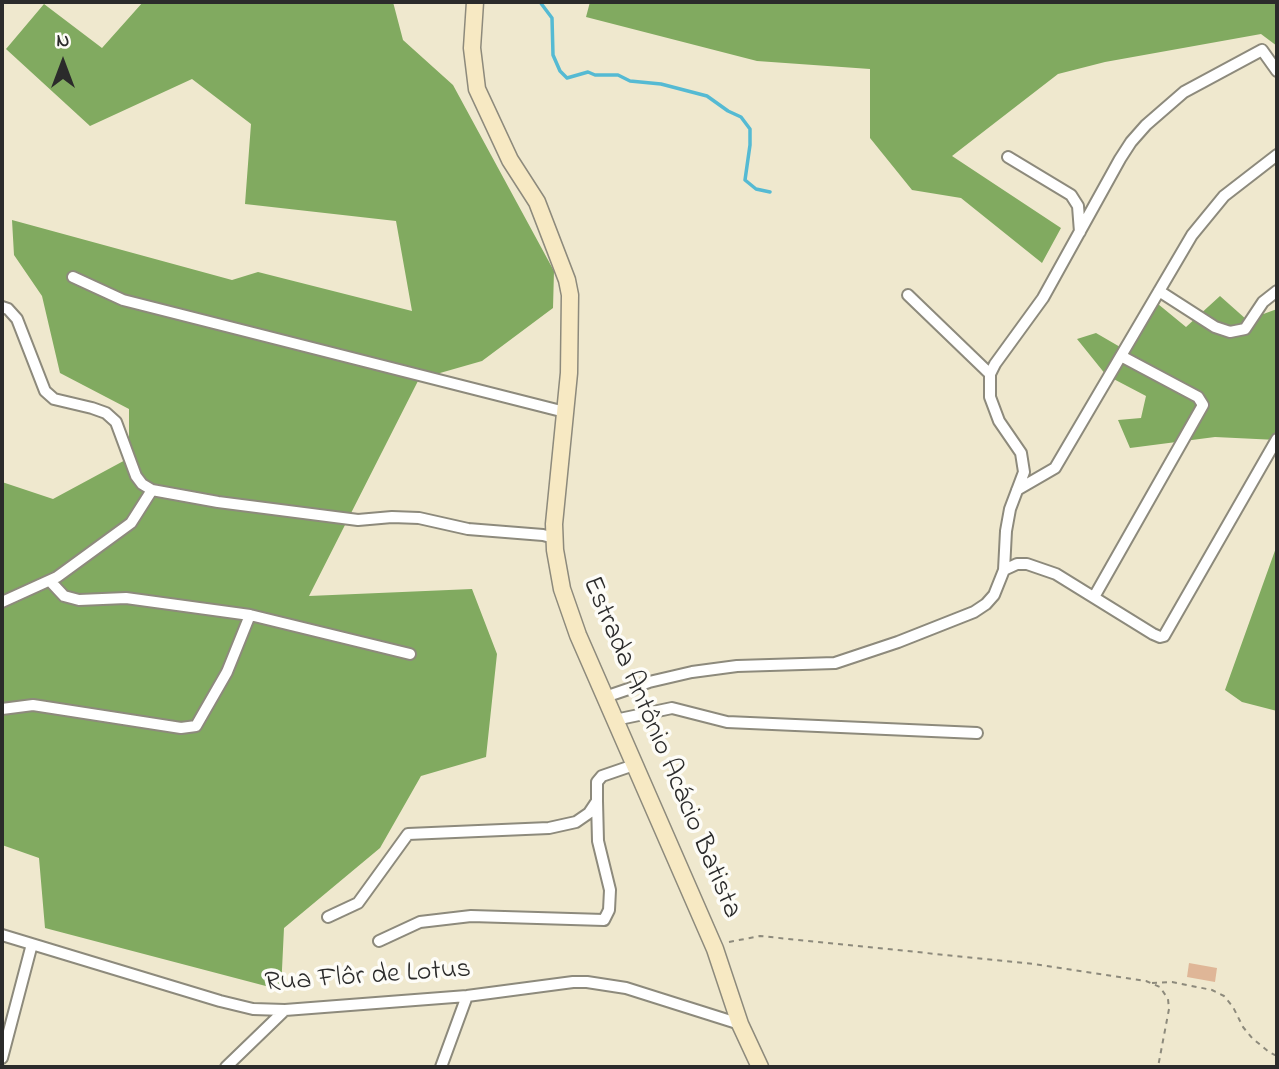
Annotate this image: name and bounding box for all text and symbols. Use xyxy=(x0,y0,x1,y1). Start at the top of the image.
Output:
north arrow xyxy=(28,28,98,98)
text: N xyxy=(57,28,69,55)
street label: Estrada Antônio Acácio Batista xyxy=(573,572,747,924)
street label: Rua Flôr de Lotus xyxy=(264,954,472,1002)

